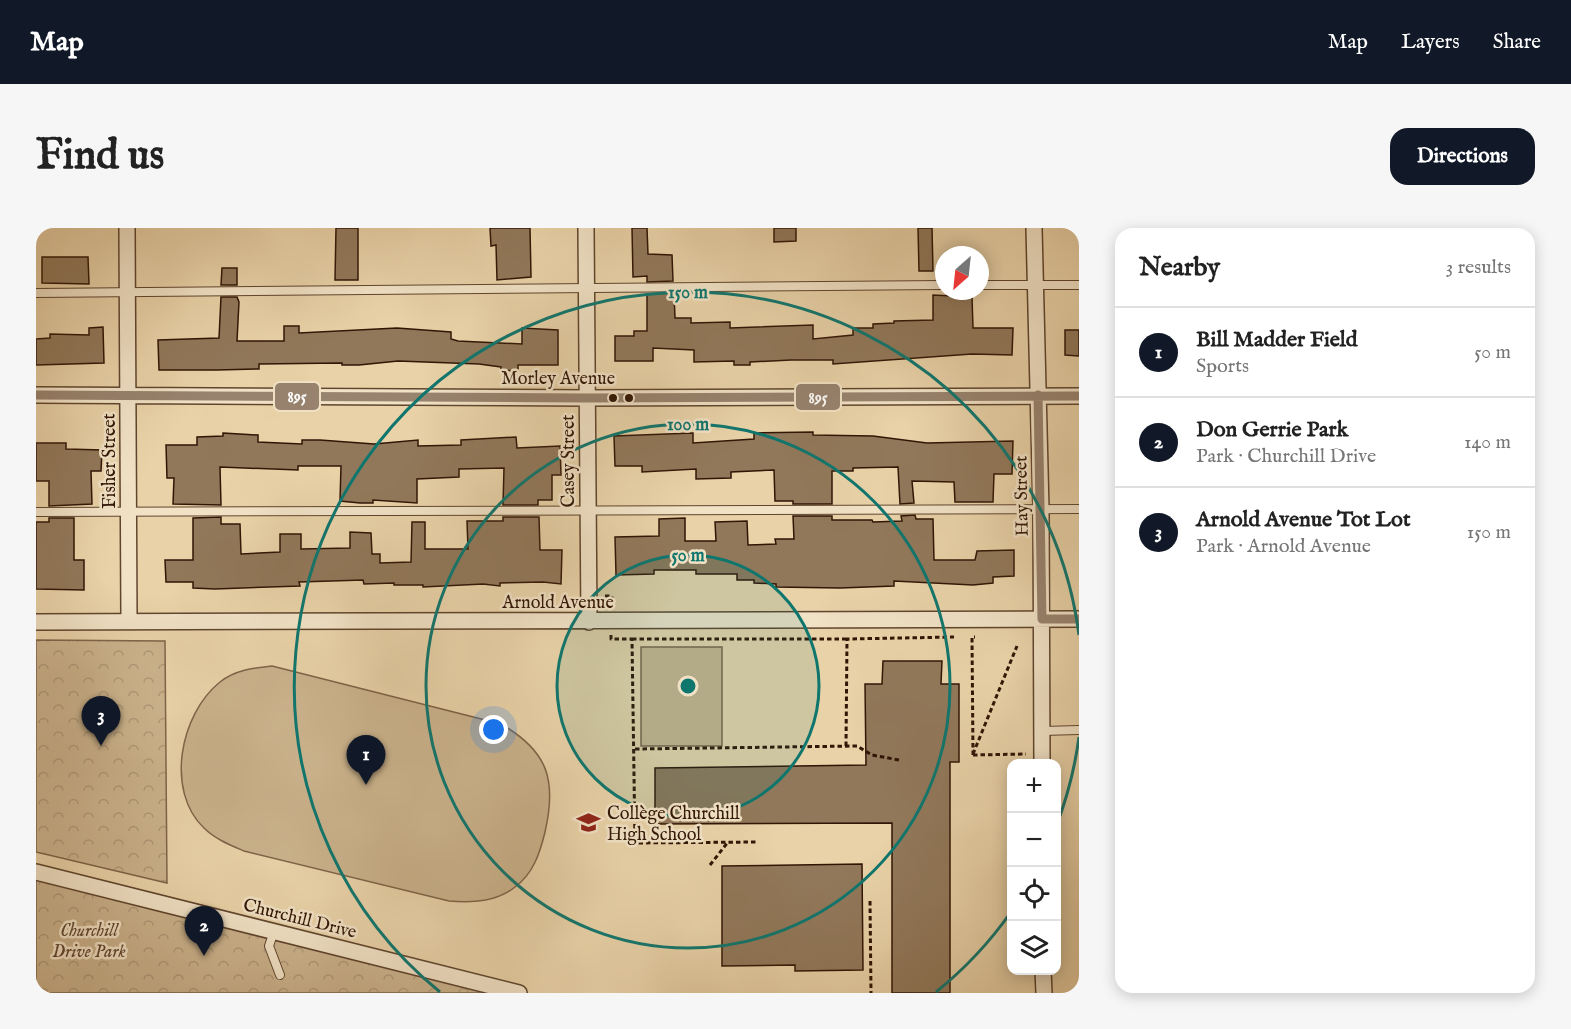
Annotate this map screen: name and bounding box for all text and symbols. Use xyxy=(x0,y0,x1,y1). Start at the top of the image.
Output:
text: Map xyxy=(30,25,84,60)
text: Map xyxy=(1328,29,1368,56)
text: Layers xyxy=(1401,29,1460,56)
text: Share xyxy=(1493,29,1541,56)
button: Directions xyxy=(1390,128,1535,185)
text: Find us xyxy=(36,130,164,183)
north arrow xyxy=(935,246,989,300)
text: Nearby xyxy=(1139,251,1220,284)
text: 3 results xyxy=(1446,255,1511,280)
text: 150 m xyxy=(668,282,708,305)
text: Bill Madder Field xyxy=(1196,326,1357,354)
text: 1 xyxy=(1155,340,1162,365)
text: 50 m xyxy=(1474,340,1511,365)
text: Sports xyxy=(1196,354,1249,379)
street label: Morley Avenue xyxy=(501,368,615,391)
line badge: 895 xyxy=(274,382,320,411)
line badge: 895 xyxy=(795,383,841,411)
text: 895 xyxy=(287,388,307,408)
text: 895 xyxy=(808,389,828,409)
unlabelled marker xyxy=(607,392,619,404)
unlabelled marker xyxy=(623,392,635,404)
street label: Fisher Street xyxy=(99,413,122,509)
text: 100 m xyxy=(667,414,709,437)
street label: Casey Street xyxy=(558,415,581,507)
text: Don Gerrie Park xyxy=(1196,416,1348,444)
text: 2 xyxy=(1154,430,1163,455)
text: 140 m xyxy=(1464,430,1511,455)
text: Park · Churchill Drive xyxy=(1196,444,1376,469)
street label: Hay Street xyxy=(1010,455,1035,536)
text: Arnold Avenue Tot Lot xyxy=(1196,506,1410,534)
text: 3 xyxy=(1155,520,1162,545)
text: 150 m xyxy=(1467,520,1511,545)
text: Park · Arnold Avenue xyxy=(1196,534,1371,559)
text: 50 m xyxy=(671,545,705,568)
street label: Arnold Avenue xyxy=(501,592,614,615)
centre of rings xyxy=(678,676,698,696)
pin: 3 xyxy=(82,696,120,746)
your location xyxy=(479,715,508,744)
pin: 1 xyxy=(346,736,386,785)
map controls xyxy=(1007,759,1061,975)
button: + xyxy=(1007,759,1061,813)
place label: Collège Churchill High School xyxy=(607,803,740,847)
school or university icon: Collège Churchill High School xyxy=(576,810,602,836)
button: − xyxy=(1007,813,1061,867)
button: locate xyxy=(1007,867,1061,921)
street label: Churchill Drive xyxy=(241,894,359,945)
pin: 2 xyxy=(184,906,224,956)
park label: Churchill Drive Park xyxy=(52,920,126,964)
button: layers xyxy=(1007,921,1061,975)

